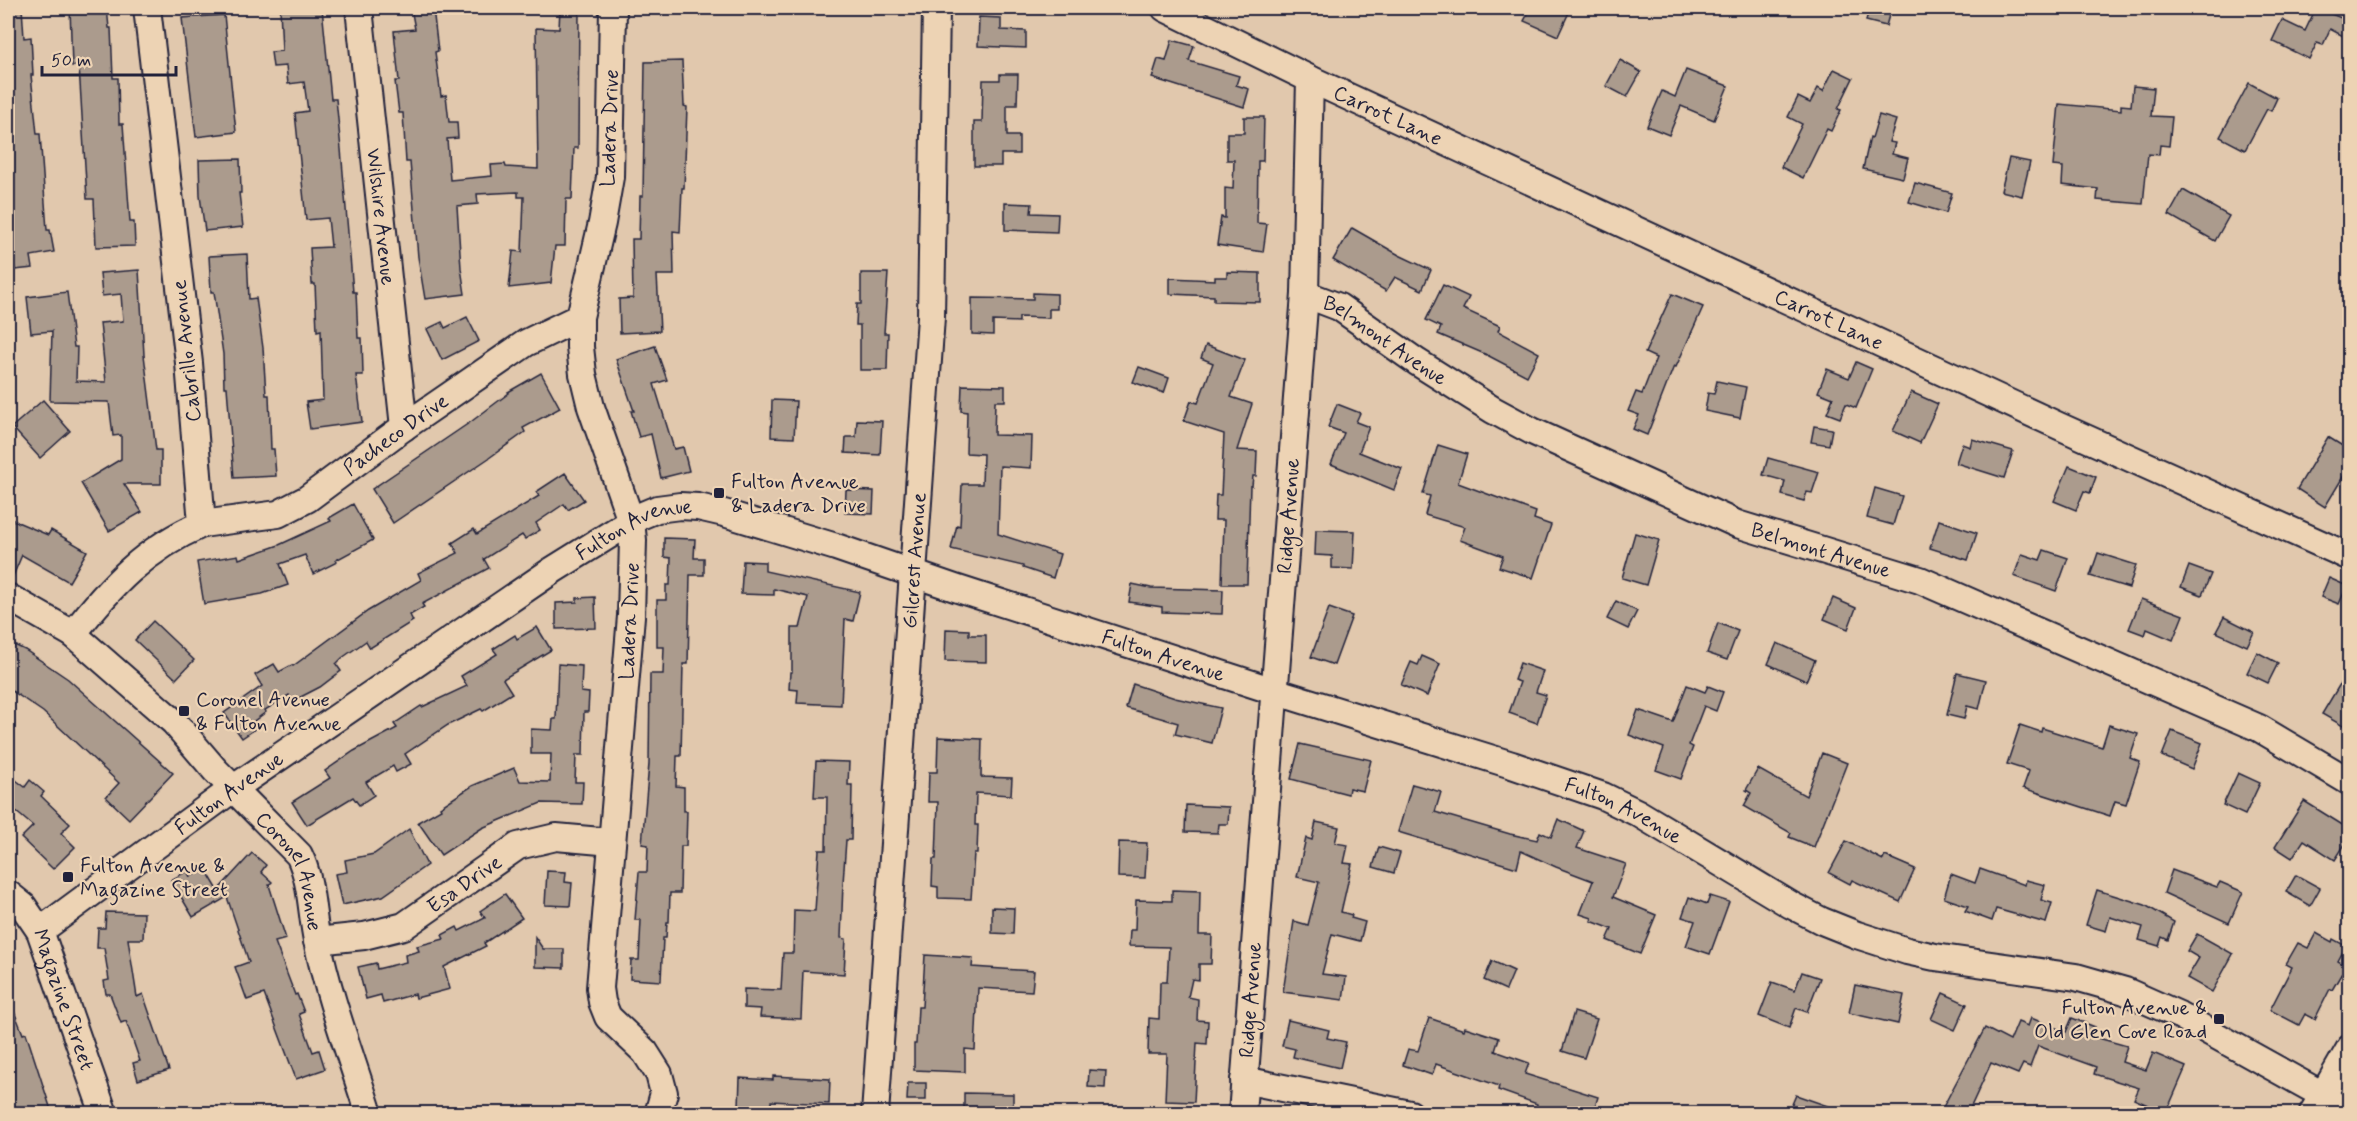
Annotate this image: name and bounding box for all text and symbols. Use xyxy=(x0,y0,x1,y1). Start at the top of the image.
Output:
scale bar xyxy=(42,39,176,77)
text: 50 m xyxy=(51,49,91,73)
street label: Ladera Drive xyxy=(594,69,626,187)
street label: Carrot Lane xyxy=(1329,79,1447,153)
street label: Wilshire Avenue xyxy=(359,147,402,287)
street label: Cabrillo Avenue xyxy=(166,278,208,423)
street label: Carrot Lane xyxy=(1770,283,1888,358)
street label: Belmont Avenue xyxy=(1319,289,1452,393)
street label: Pacheco Drive xyxy=(338,387,454,483)
street label: Ridge Avenue xyxy=(1271,457,1308,575)
place label: Fulton Avenue & Ladera Drive xyxy=(731,468,866,520)
marker: Fulton Avenue & Ladera Drive xyxy=(712,486,726,500)
street label: Gilcrest Avenue xyxy=(896,491,934,629)
street label: Fulton Avenue xyxy=(570,493,693,568)
street label: Belmont Avenue xyxy=(1747,516,1894,585)
street label: Ladera Drive xyxy=(613,562,647,680)
street label: Fulton Avenue xyxy=(1098,623,1228,689)
place label: Coronel Avenue & Fulton Avenue xyxy=(196,686,341,738)
marker: Coronel Avenue & Fulton Avenue xyxy=(177,704,191,718)
street label: Fulton Avenue xyxy=(169,745,290,842)
street label: Fulton Avenue xyxy=(1561,771,1687,851)
street label: Coronel Avenue xyxy=(249,806,328,933)
street label: Esa Drive xyxy=(422,849,508,921)
place label: Fulton Avenue & Magazine Street xyxy=(80,852,228,906)
marker: Fulton Avenue & Magazine Street xyxy=(61,870,75,884)
street label: Magazine Street xyxy=(25,925,101,1074)
street label: Ridge Avenue xyxy=(1233,941,1270,1059)
place label: Fulton Avenue & Old Glen Cove Road xyxy=(2034,994,2207,1046)
marker: Fulton Avenue & Old Glen Cove Road xyxy=(2212,1012,2226,1026)

